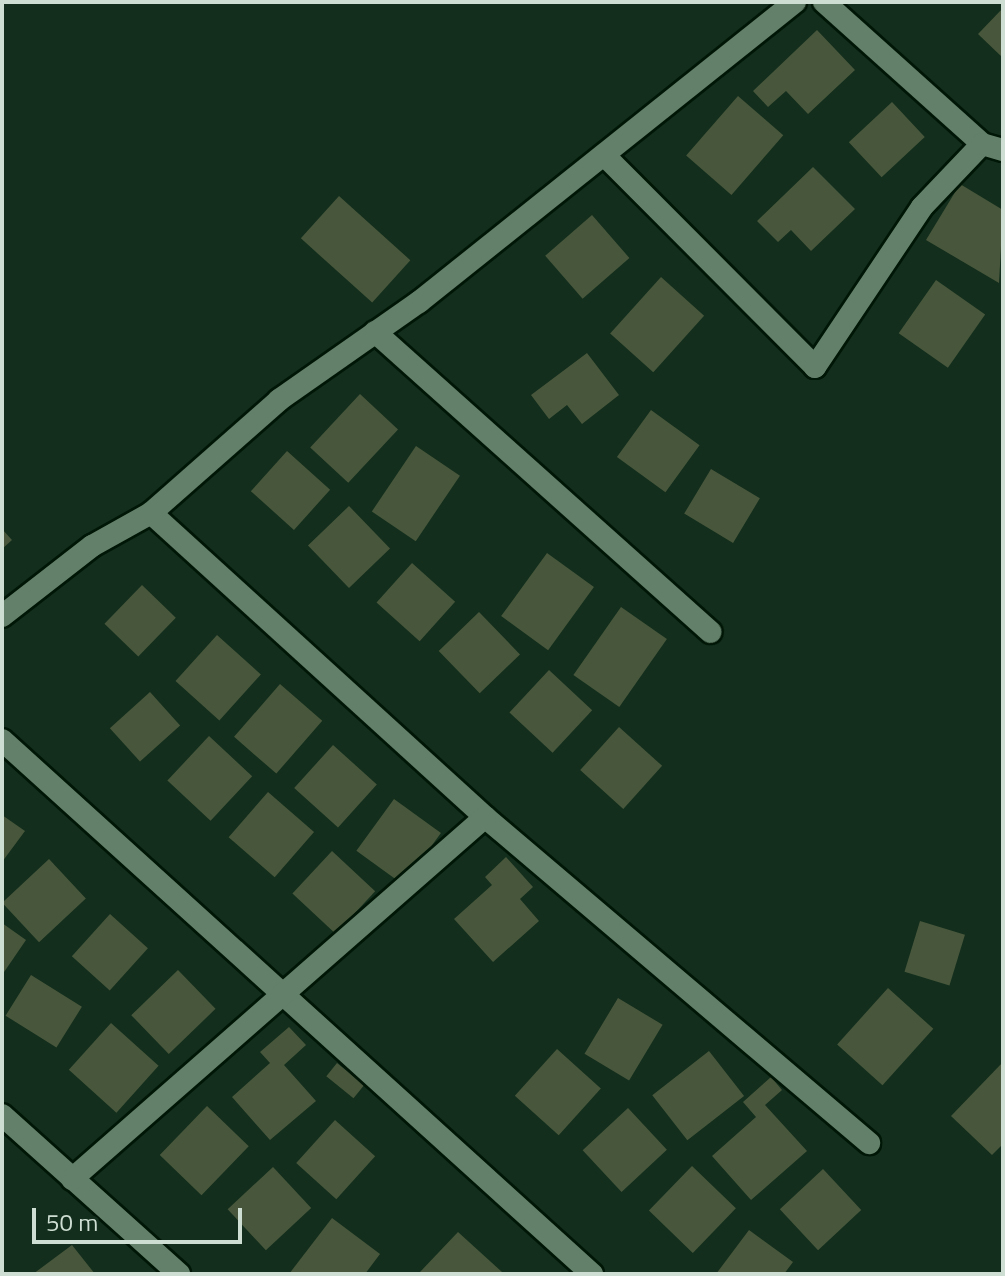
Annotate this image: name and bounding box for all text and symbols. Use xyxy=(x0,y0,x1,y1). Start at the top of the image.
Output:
scale bar xyxy=(36,1192,246,1242)
text: 50 m xyxy=(46,1204,98,1240)

